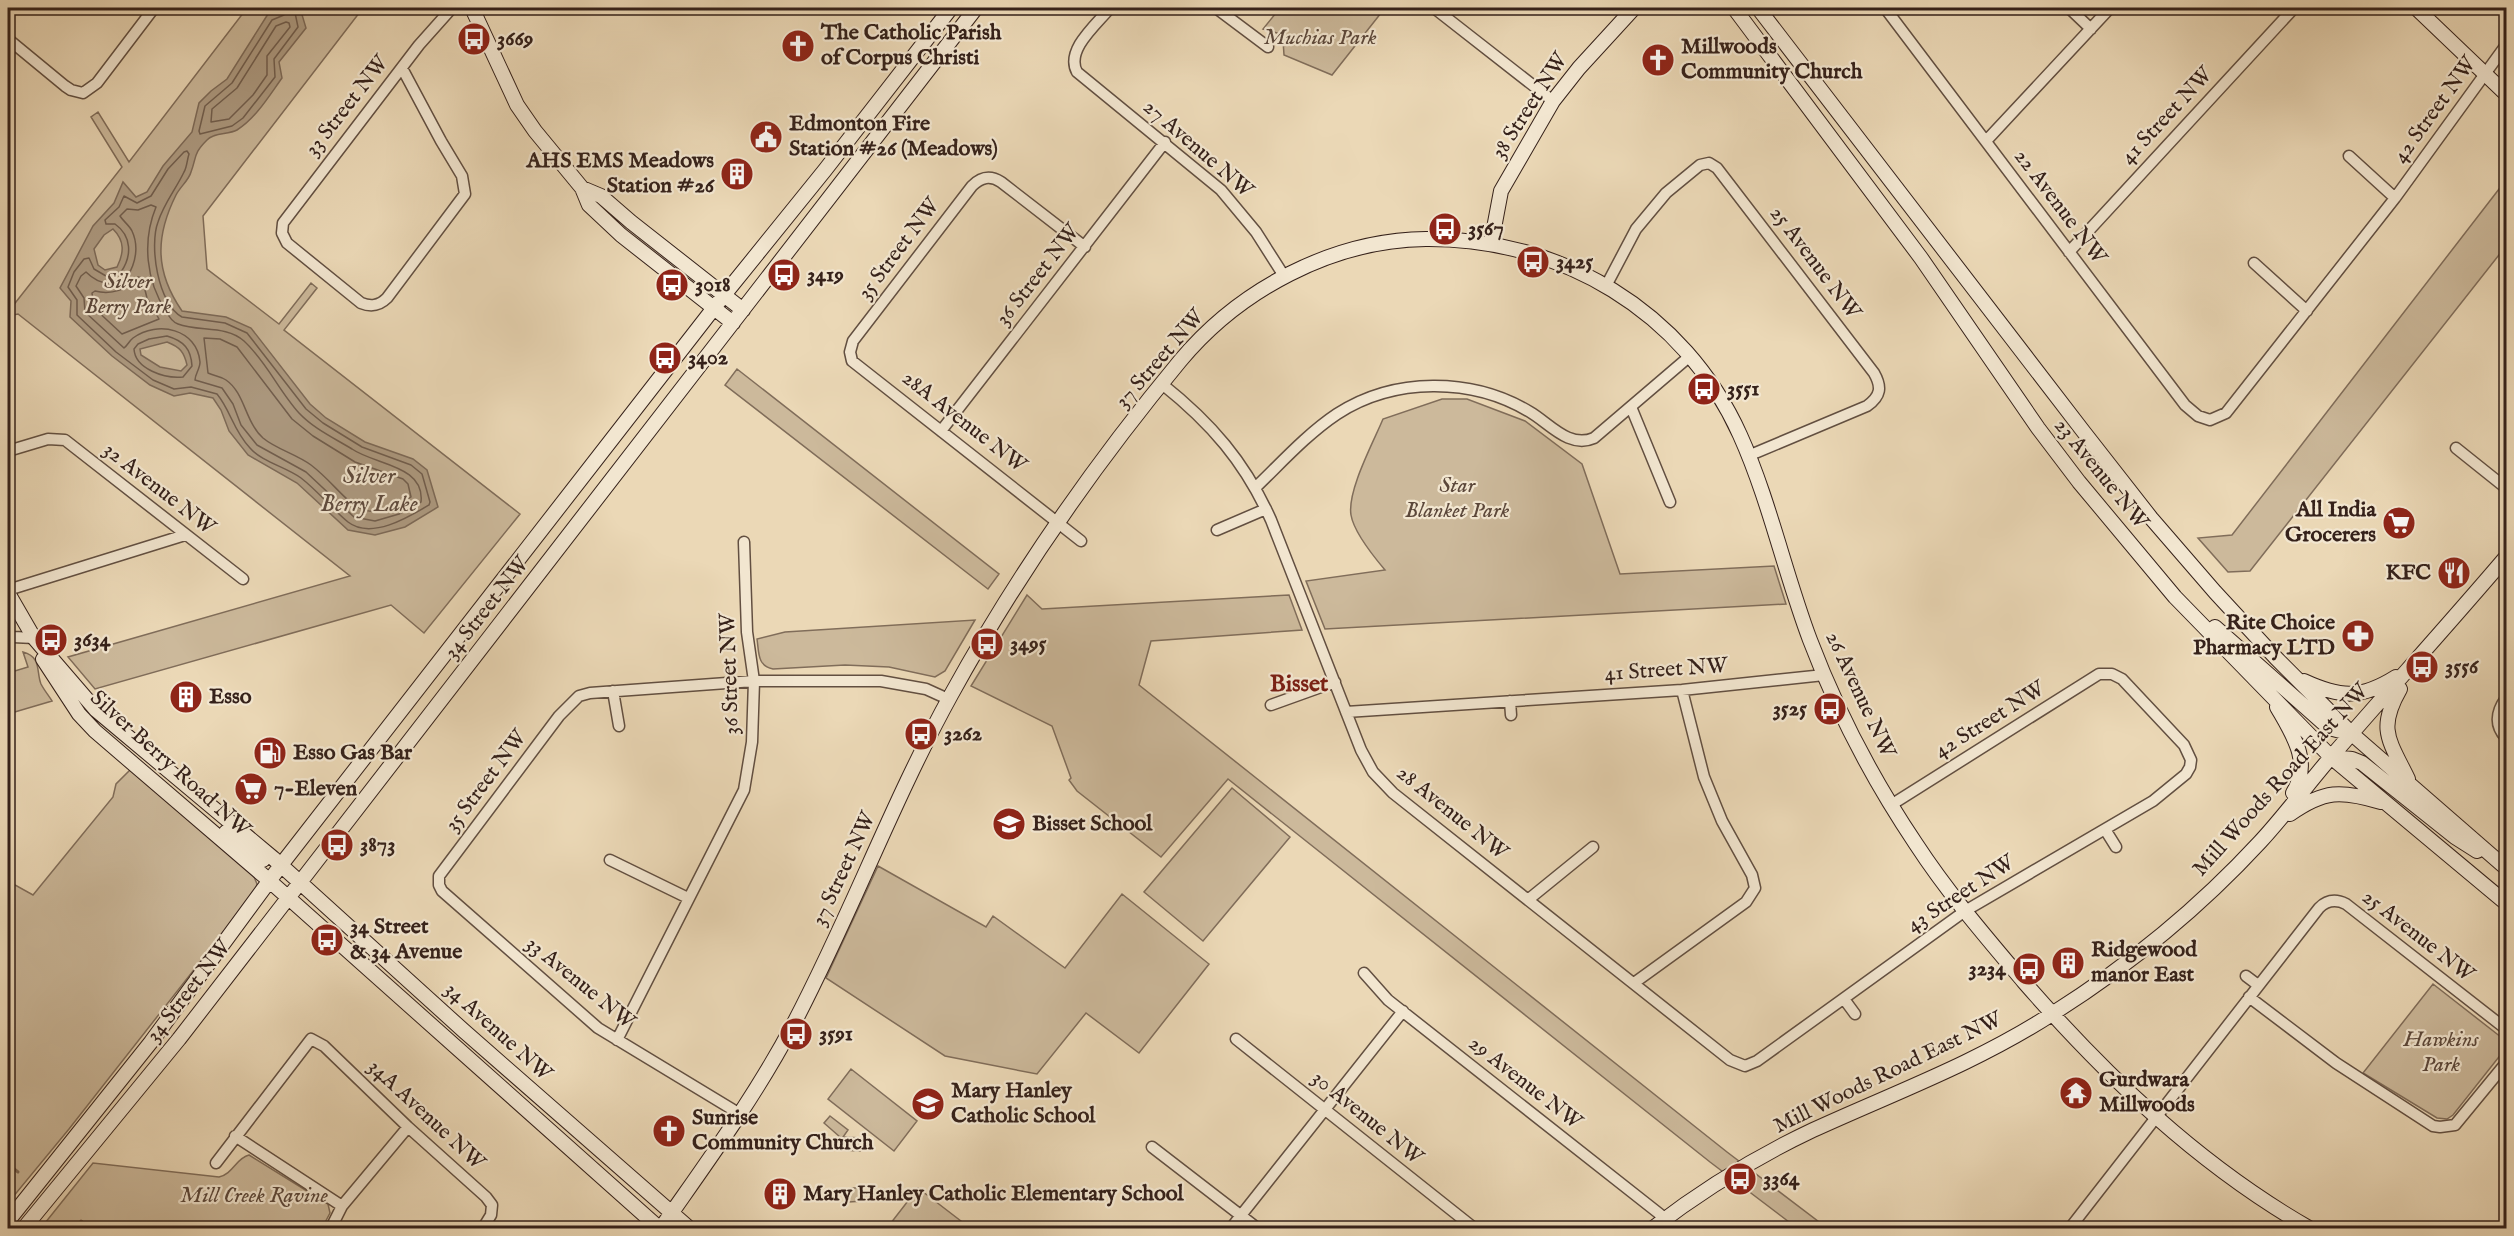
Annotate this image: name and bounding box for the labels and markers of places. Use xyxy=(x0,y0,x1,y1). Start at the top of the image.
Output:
place label: The Catholic Parish of Corpus Christi xyxy=(820,19,1002,72)
bus stop icon: 3669 xyxy=(456,21,492,57)
place label: 3669 xyxy=(497,25,533,53)
church icon: The Catholic Parish of Corpus Christi xyxy=(780,28,816,64)
place label: Millwoods Community Church xyxy=(1681,33,1863,86)
church icon: Millwoods Community Church xyxy=(1640,42,1676,78)
place label: Edmonton Fire Station #26 (Meadows) xyxy=(789,110,998,163)
public building icon: Edmonton Fire Station #26 (Meadows) xyxy=(748,119,784,155)
place label: AHS EMS Meadows Station #26 xyxy=(526,147,716,200)
building icon: AHS EMS Meadows Station #26 xyxy=(719,156,755,192)
bus stop icon: 3567 xyxy=(1427,211,1463,247)
place label: 3567 xyxy=(1468,215,1504,243)
bus stop icon: 3425 xyxy=(1515,244,1551,280)
place label: 3425 xyxy=(1556,248,1593,276)
bus stop icon: 3419 xyxy=(766,257,802,293)
place label: 3419 xyxy=(807,261,844,289)
bus stop icon: 3018 xyxy=(654,267,690,303)
place label: 3018 xyxy=(695,271,731,299)
bus stop icon: 3402 xyxy=(647,340,683,376)
place label: 3402 xyxy=(688,344,728,372)
bus stop icon: 3551 xyxy=(1686,371,1722,407)
place label: 3551 xyxy=(1727,375,1759,403)
place label: All India Grocerers xyxy=(2285,496,2376,549)
supermarket icon: All India Grocerers xyxy=(2381,505,2417,541)
restaurant icon: KFC xyxy=(2436,555,2472,591)
place label: KFC xyxy=(2385,559,2431,587)
place label: Rite Choice Pharmacy LTD xyxy=(2193,609,2335,662)
pharmacy icon: Rite Choice Pharmacy LTD xyxy=(2340,618,2376,654)
bus stop icon: 3634 xyxy=(33,622,69,658)
place label: 3634 xyxy=(74,626,112,654)
bus stop icon: 3495 xyxy=(969,626,1005,662)
place label: 3495 xyxy=(1010,630,1047,658)
bus stop icon: 3556 xyxy=(2404,649,2440,685)
place label: 3556 xyxy=(2445,653,2480,681)
building icon: Esso xyxy=(168,679,204,715)
place label: Esso xyxy=(209,683,252,711)
bus stop icon: 3525 xyxy=(1812,691,1848,727)
place label: 3525 xyxy=(1773,695,1807,723)
bus stop icon: 3262 xyxy=(903,716,939,752)
place label: 3262 xyxy=(944,720,982,748)
fuel station icon: Esso Gas Bar xyxy=(252,735,288,771)
place label: Esso Gas Bar xyxy=(293,739,413,767)
supermarket icon: 7-Eleven xyxy=(233,771,269,807)
place label: 7-Eleven xyxy=(274,775,358,803)
school or university icon: Bisset School xyxy=(991,806,1027,842)
place label: Bisset School xyxy=(1032,810,1153,838)
bus stop icon: 3873 xyxy=(319,827,355,863)
place label: 3873 xyxy=(360,831,395,859)
place label: 34 Street & 34 Avenue xyxy=(350,913,462,966)
bus stop icon: 34 Street & 34 Avenue xyxy=(309,922,345,958)
place label: Ridgewood manor East xyxy=(2091,936,2198,989)
building icon: Ridgewood manor East xyxy=(2050,945,2086,981)
bus stop icon: 3234 xyxy=(2011,951,2047,987)
place label: 3234 xyxy=(1968,955,2007,983)
bus stop icon: 3591 xyxy=(778,1016,814,1052)
place label: 3591 xyxy=(819,1020,853,1048)
place label: Gurdwara Millwoods xyxy=(2099,1066,2195,1119)
temple icon: Gurdwara Millwoods xyxy=(2058,1075,2094,1111)
place label: Mary Hanley Catholic School xyxy=(951,1077,1096,1130)
school or university icon: Mary Hanley Catholic School xyxy=(910,1086,946,1122)
place label: Sunrise Community Church xyxy=(692,1104,874,1157)
church icon: Sunrise Community Church xyxy=(651,1113,687,1149)
bus stop icon: 3364 xyxy=(1722,1161,1758,1197)
place label: 3364 xyxy=(1763,1165,1801,1193)
building icon: Mary Hanley Catholic Elementary School xyxy=(762,1176,798,1212)
place label: Mary Hanley Catholic Elementary School xyxy=(803,1180,1185,1208)

